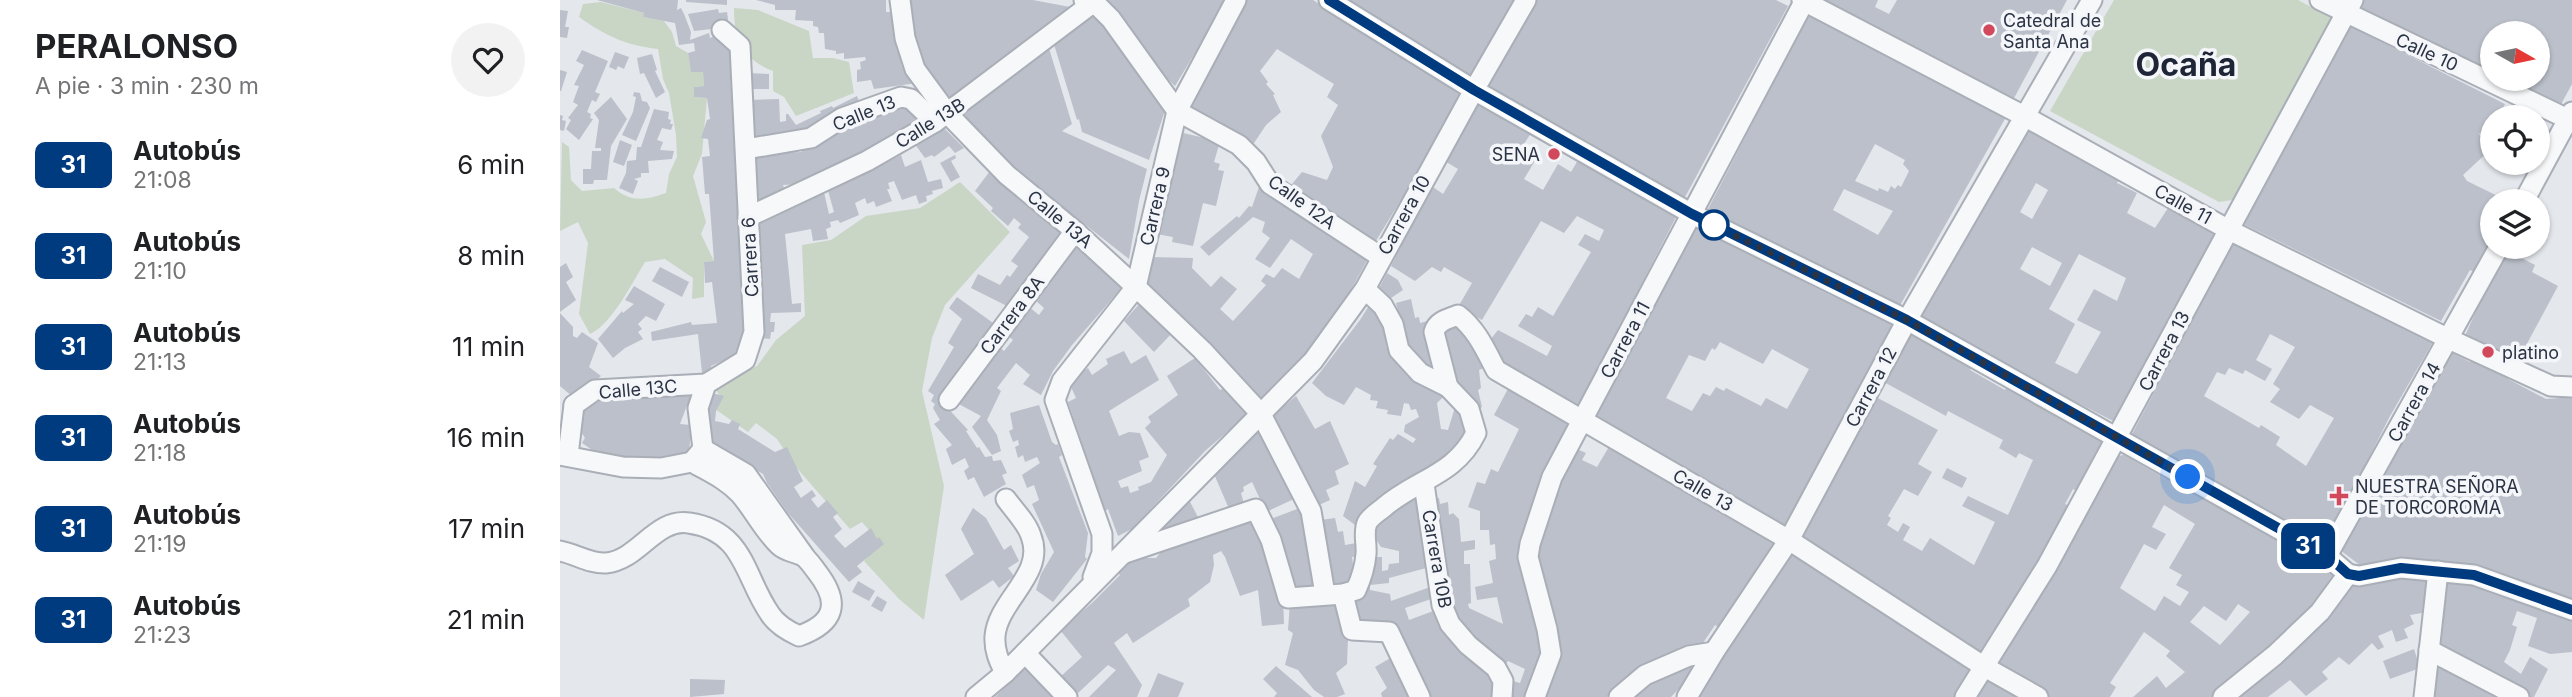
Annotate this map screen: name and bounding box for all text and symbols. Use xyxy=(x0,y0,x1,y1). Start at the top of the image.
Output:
place label: Catedral de Santa Ana xyxy=(2003,10,2101,52)
north arrow xyxy=(2480,21,2550,91)
map controls xyxy=(2480,21,2550,259)
marker: Catedral de Santa Ana xyxy=(1981,22,1997,38)
button: heart xyxy=(451,23,525,97)
text: PERALONSO xyxy=(35,26,238,66)
street label: Calle 10 xyxy=(2393,28,2461,76)
district label: Ocaña xyxy=(2136,45,2236,84)
text: A pie · 3 min · 230 m xyxy=(35,72,259,100)
street label: Calle 13 xyxy=(829,91,899,135)
street label: Calle 13B xyxy=(891,93,969,153)
button: locate xyxy=(2480,105,2550,175)
text: Autobús xyxy=(133,135,241,166)
place label: SENA xyxy=(1492,144,1540,165)
marker: SENA xyxy=(1546,146,1562,162)
text: 6 min xyxy=(457,149,525,180)
text: 31 xyxy=(61,150,86,179)
street label: Carrera 9 xyxy=(1136,164,1174,248)
text: 21:08 xyxy=(133,166,192,194)
street label: Calle 12A xyxy=(1264,171,1340,233)
street label: Carrera 10 xyxy=(1374,171,1434,259)
street label: Calle 11 xyxy=(2151,180,2215,228)
street label: Calle 13A xyxy=(1023,186,1097,252)
button: layers xyxy=(2480,189,2550,259)
unlabelled marker xyxy=(1699,210,1729,240)
street label: Carrera 6 xyxy=(737,216,763,298)
text: Autobús xyxy=(133,226,241,257)
text: 8 min xyxy=(457,240,525,271)
text: 31 xyxy=(61,241,86,270)
text: 21:10 xyxy=(133,257,187,285)
street label: Carrera 8A xyxy=(976,272,1048,358)
street label: Carrera 11 xyxy=(1596,298,1654,382)
street label: Carrera 13 xyxy=(2134,307,2194,395)
text: Autobús xyxy=(133,317,241,348)
text: 11 min xyxy=(452,331,525,362)
text: 31 xyxy=(61,332,86,361)
place label: platino xyxy=(2502,342,2559,363)
street label: Carrera 12 xyxy=(1841,343,1901,431)
marker: platino xyxy=(2480,344,2496,360)
text: 21:13 xyxy=(133,348,187,376)
street label: Carrera 14 xyxy=(2383,358,2445,446)
street label: Calle 13C xyxy=(598,375,678,403)
text: Autobús xyxy=(133,408,241,439)
text: 16 min xyxy=(447,422,525,453)
text: 31 xyxy=(61,423,86,452)
text: 21:18 xyxy=(133,439,187,467)
your location xyxy=(2170,459,2205,494)
street label: Calle 13 xyxy=(1669,464,1737,516)
place label: NUESTRA SEÑORA DE TORCOROMA xyxy=(2355,475,2519,518)
marker: NUESTRA SEÑORA DE TORCOROMA xyxy=(2329,486,2349,506)
text: Autobús xyxy=(133,499,241,530)
street label: Carrera 10B xyxy=(1418,508,1456,610)
text: 17 min xyxy=(448,513,525,544)
text: 31 xyxy=(61,514,86,543)
line badge: 31 xyxy=(2276,523,2340,569)
text: 21:19 xyxy=(133,530,187,558)
text: 31 xyxy=(2295,531,2321,560)
text: Autobús xyxy=(133,590,241,621)
text: 21 min xyxy=(447,604,525,635)
text: 31 xyxy=(61,605,86,634)
text: 21:23 xyxy=(133,621,191,649)

